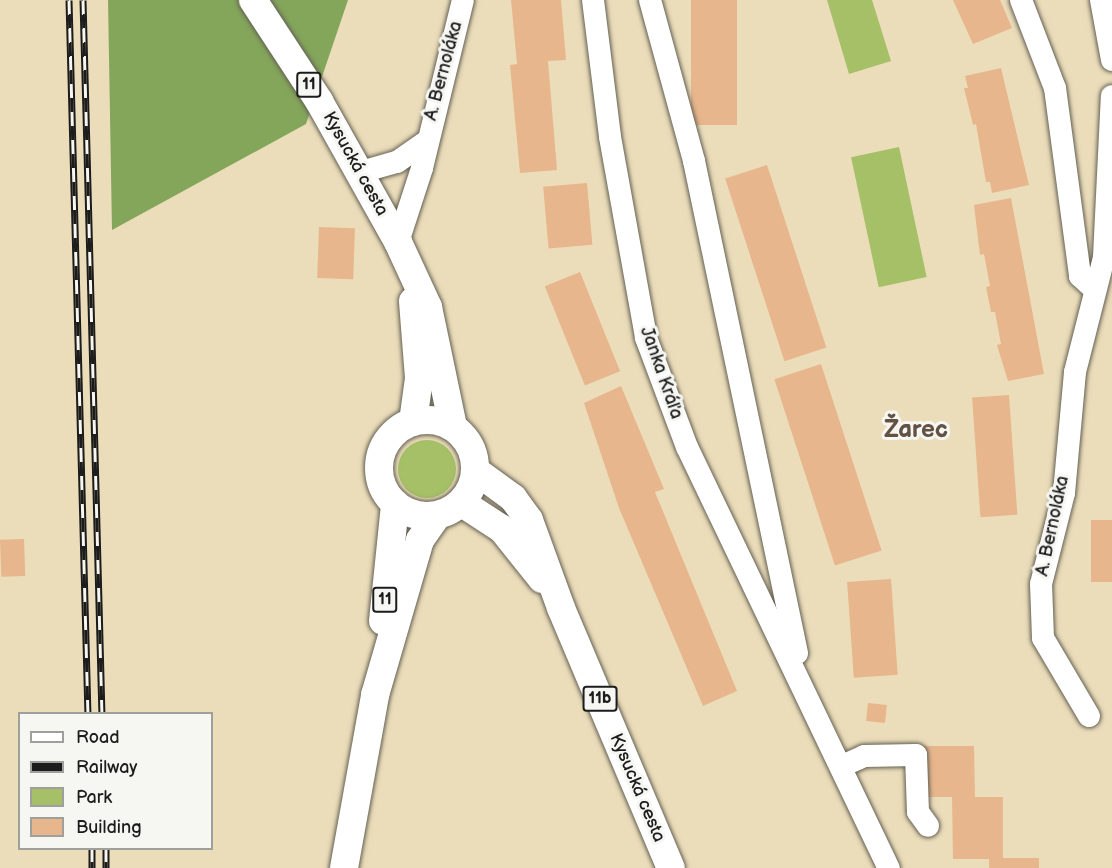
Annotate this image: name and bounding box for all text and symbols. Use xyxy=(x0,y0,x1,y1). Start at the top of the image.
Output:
street label: A. Bernoláka xyxy=(420,19,468,123)
road number: 11 xyxy=(296,72,322,98)
street label: Kysucká cesta xyxy=(318,108,392,220)
street label: Janka Kráľa xyxy=(635,324,687,422)
district label: Žarec xyxy=(884,416,948,444)
street label: A. Bernoláka xyxy=(1032,474,1074,578)
road number: 11 xyxy=(372,587,398,613)
road number: 11b xyxy=(582,686,618,712)
legend xyxy=(18,712,213,850)
text: Road xyxy=(76,727,120,748)
street label: Kysucká cesta xyxy=(604,731,670,845)
text: Railway xyxy=(76,757,138,778)
text: Park xyxy=(76,787,112,808)
text: Building xyxy=(76,817,142,838)

